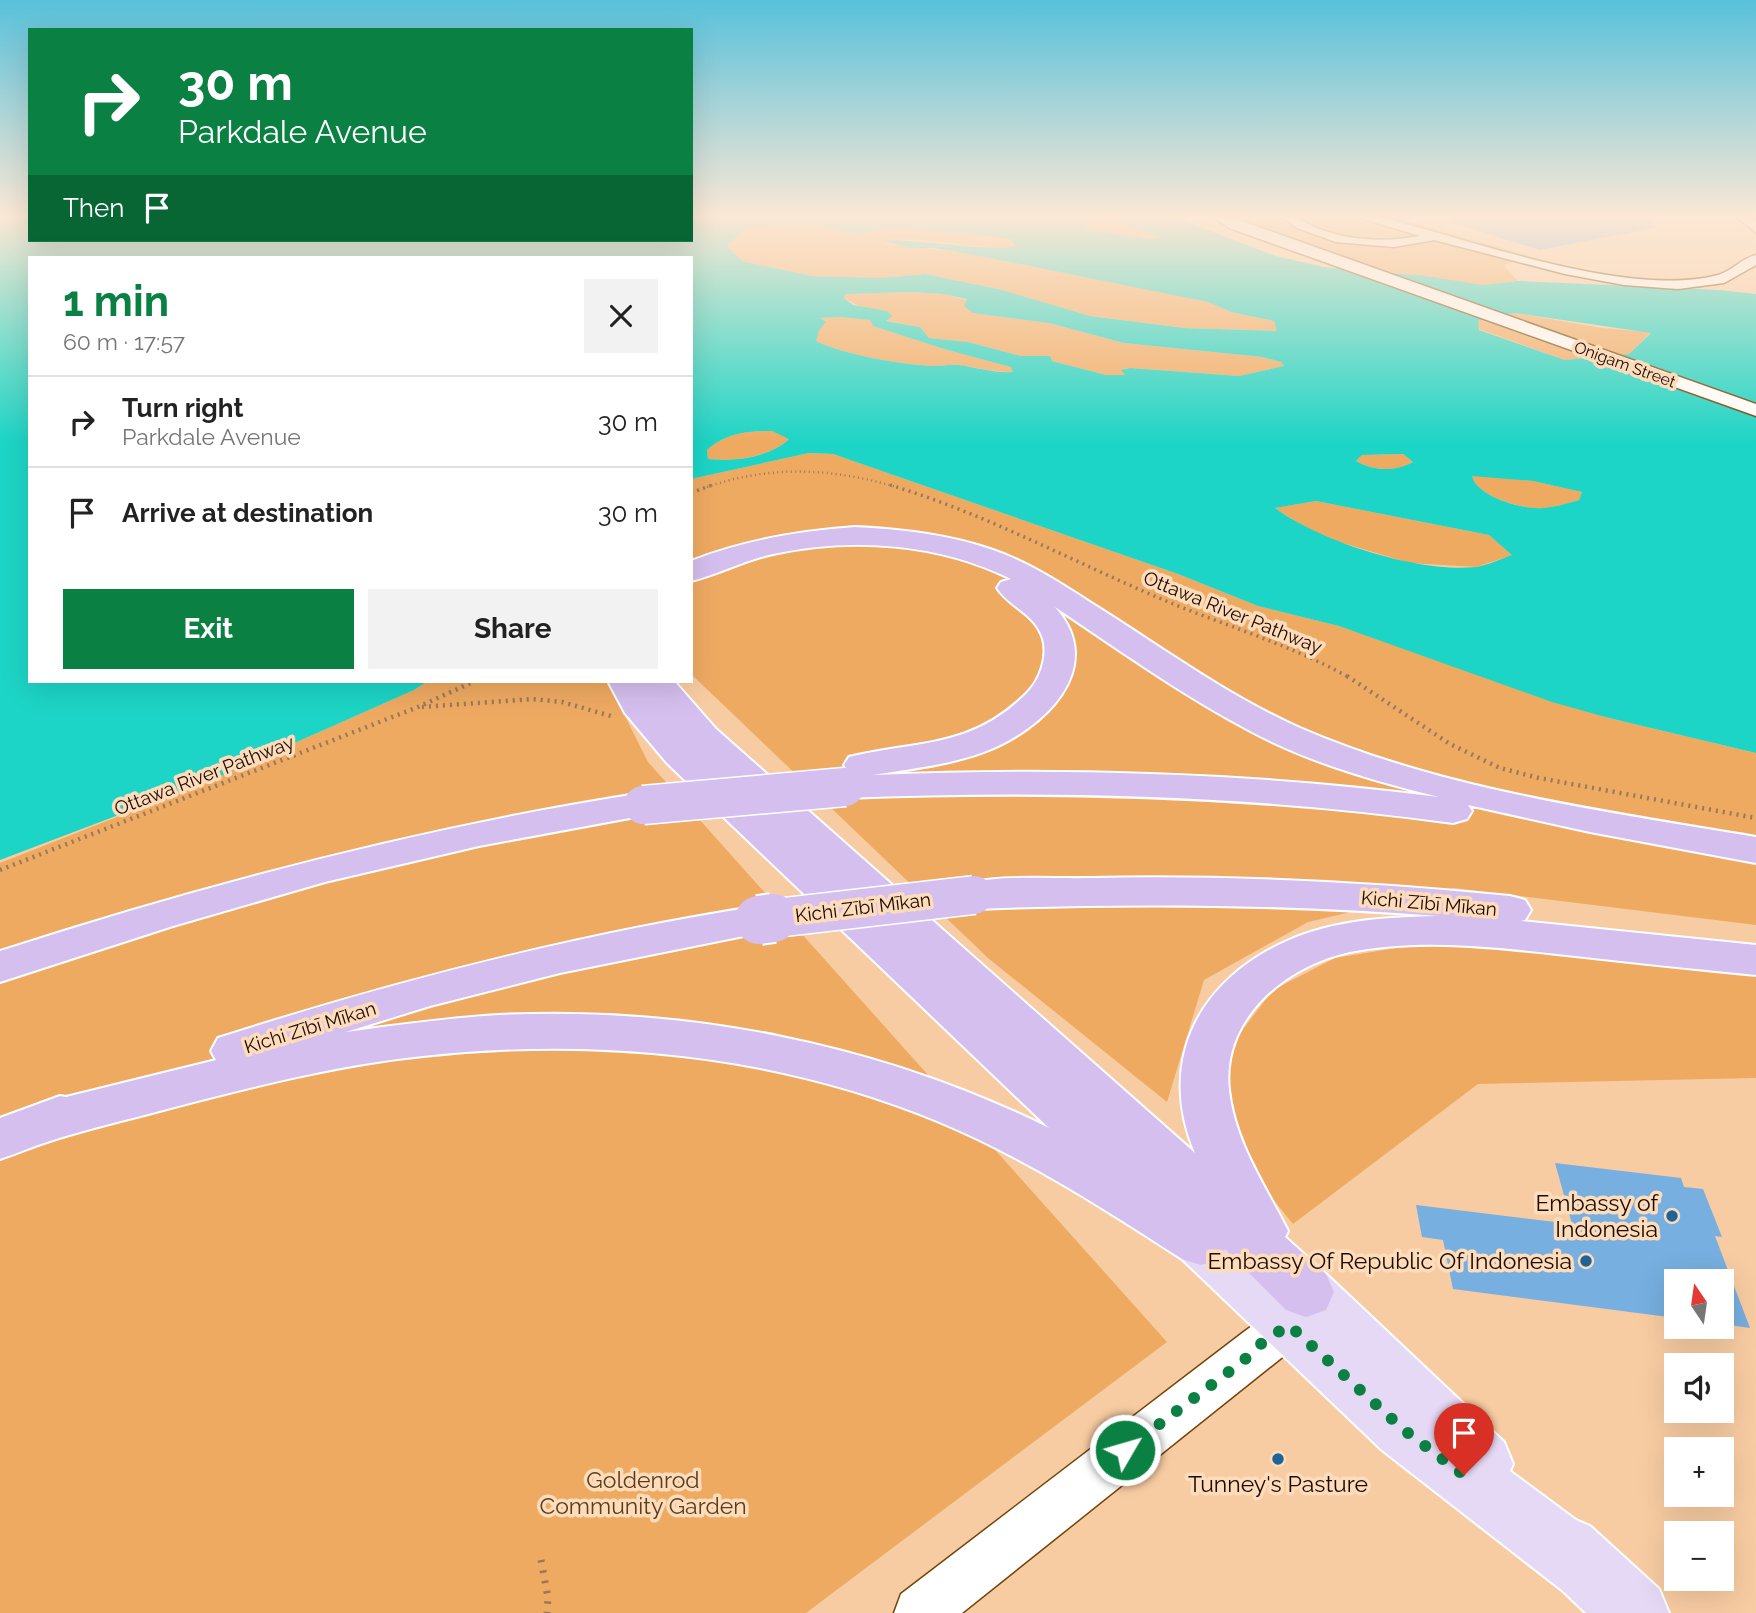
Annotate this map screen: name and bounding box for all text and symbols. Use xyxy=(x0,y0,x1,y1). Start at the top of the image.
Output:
text: 30 m xyxy=(178,54,293,111)
icon: right xyxy=(63,56,154,147)
text: Parkdale Avenue xyxy=(178,113,427,150)
icon: arrive xyxy=(138,189,176,227)
text: Then xyxy=(63,193,124,223)
text: 1 min xyxy=(63,277,169,326)
button: close xyxy=(584,279,658,353)
text: 60 m · 17:57 xyxy=(63,328,185,355)
street label: Onigam Street xyxy=(1572,337,1679,392)
text: Turn right xyxy=(122,393,243,423)
icon: right xyxy=(63,403,101,441)
text: 30 m xyxy=(598,407,658,437)
text: Parkdale Avenue xyxy=(122,423,301,450)
icon: arrive xyxy=(63,494,101,532)
text: Arrive at destination xyxy=(122,498,373,528)
text: 30 m xyxy=(598,498,658,528)
street label: Ottawa River Pathway xyxy=(1140,566,1326,658)
button: Exit xyxy=(63,589,354,669)
button: Share xyxy=(368,589,658,669)
street label: Ottawa River Pathway xyxy=(111,731,297,819)
street label: Kichi Zībī Mīkan xyxy=(1360,886,1498,920)
street label: Kichi Zībī Mīkan xyxy=(794,888,932,926)
street label: Kichi Zībī Mīkan xyxy=(242,997,378,1057)
place label: Embassy of Indonesia xyxy=(1535,1189,1659,1242)
marker: Embassy of Indonesia xyxy=(1664,1208,1680,1224)
place label: Embassy Of Republic Of Indonesia xyxy=(1207,1247,1572,1274)
marker: Embassy Of Republic Of Indonesia xyxy=(1578,1253,1594,1269)
north arrow xyxy=(1664,1269,1734,1339)
map controls xyxy=(1664,1269,1734,1591)
button: sound xyxy=(1664,1353,1734,1423)
pin xyxy=(1434,1403,1494,1475)
position arrow xyxy=(1088,1413,1162,1487)
icon: arrive xyxy=(1445,1414,1483,1452)
button: + xyxy=(1664,1437,1734,1507)
marker: Tunney's Pasture xyxy=(1270,1451,1286,1467)
park label: Goldenrod Community Garden xyxy=(539,1466,747,1519)
place label: Tunney's Pasture xyxy=(1188,1470,1368,1497)
button: − xyxy=(1664,1521,1734,1591)

